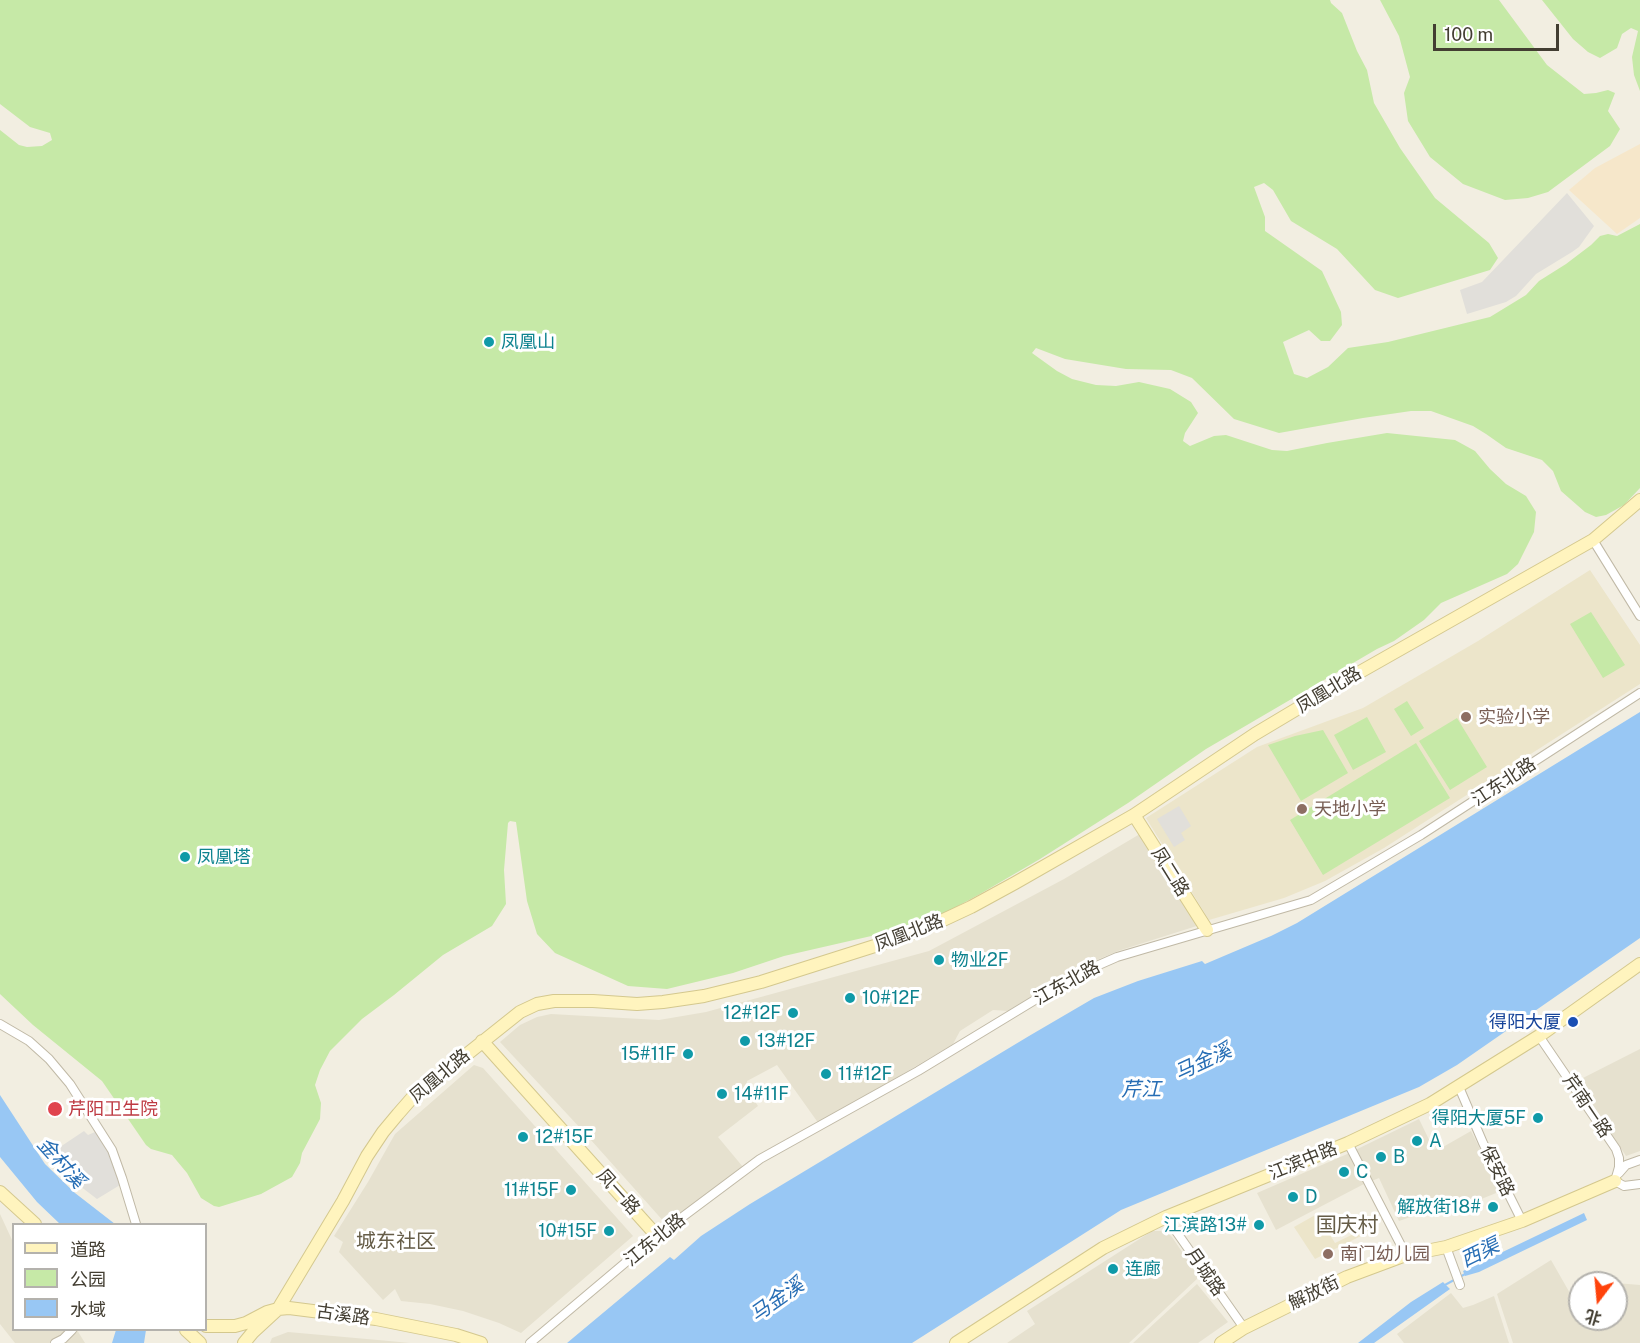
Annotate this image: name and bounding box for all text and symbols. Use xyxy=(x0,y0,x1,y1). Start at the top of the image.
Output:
scale bar xyxy=(1436,12,1562,50)
text: 100 m xyxy=(1444,24,1493,45)
place label: 凤凰山 xyxy=(501,331,555,353)
marker: 凤凰山 xyxy=(482,335,496,349)
street label: 凤凰北路 xyxy=(1293,662,1365,718)
place label: 实验小学 xyxy=(1478,706,1550,728)
marker: 实验小学 xyxy=(1459,710,1473,724)
street label: 江东北路 xyxy=(1468,753,1540,811)
place label: 天地小学 xyxy=(1314,798,1386,820)
marker: 天地小学 xyxy=(1295,802,1309,816)
street label: 凤二路 xyxy=(1147,843,1193,901)
place label: 凤凰塔 xyxy=(197,846,251,868)
marker: 凤凰塔 xyxy=(178,850,192,864)
street label: 凤凰北路 xyxy=(872,910,946,956)
place label: 物业2F xyxy=(951,949,1008,971)
marker: 物业2F xyxy=(932,953,946,967)
street label: 江东北路 xyxy=(1030,956,1104,1010)
place label: 10#12F xyxy=(862,987,920,1009)
marker: 10#12F xyxy=(843,991,857,1005)
place label: 12#12F xyxy=(723,1002,781,1024)
marker: 12#12F xyxy=(786,1006,800,1020)
place label: 得阳大厦 xyxy=(1489,1011,1561,1033)
marker: 得阳大厦 xyxy=(1566,1015,1580,1029)
place label: 13#12F xyxy=(757,1030,815,1052)
marker: 13#12F xyxy=(738,1034,752,1048)
water label: 马金溪 xyxy=(1171,1038,1235,1086)
place label: 15#11F xyxy=(621,1043,676,1065)
street label: 凤凰北路 xyxy=(405,1045,475,1107)
marker: 15#11F xyxy=(681,1047,695,1061)
place label: 11#12F xyxy=(838,1063,892,1085)
marker: 11#12F xyxy=(819,1067,833,1081)
street label: 芹南一路 xyxy=(1558,1070,1616,1142)
water label: 芹江 xyxy=(1121,1078,1161,1102)
place label: 14#11F xyxy=(734,1083,789,1105)
marker: 14#11F xyxy=(715,1087,729,1101)
place label: 芹阳卫生院 xyxy=(68,1098,158,1120)
marker: 芹阳卫生院 xyxy=(46,1100,64,1118)
place label: 得阳大厦5F xyxy=(1432,1107,1526,1129)
marker: 得阳大厦5F xyxy=(1531,1111,1545,1125)
place label: 12#15F xyxy=(535,1126,593,1148)
marker: 12#15F xyxy=(516,1130,530,1144)
place label: A xyxy=(1429,1130,1442,1152)
water label: 金村溪 xyxy=(32,1133,90,1193)
marker: A xyxy=(1410,1134,1424,1148)
street label: 江滨中路 xyxy=(1266,1138,1340,1184)
street label: 保安路 xyxy=(1475,1142,1519,1200)
place label: B xyxy=(1393,1146,1405,1168)
marker: B xyxy=(1374,1150,1388,1164)
place label: C xyxy=(1356,1161,1368,1183)
street label: 凤一路 xyxy=(592,1165,644,1219)
marker: C xyxy=(1337,1165,1351,1179)
place label: 11#15F xyxy=(504,1179,559,1201)
marker: 11#15F xyxy=(564,1183,578,1197)
place label: D xyxy=(1305,1186,1317,1208)
marker: D xyxy=(1286,1190,1300,1204)
place label: 解放街18# xyxy=(1397,1196,1481,1218)
marker: 解放街18# xyxy=(1486,1200,1500,1214)
street label: 江东北路 xyxy=(620,1209,690,1271)
district label: 国庆村 xyxy=(1316,1213,1378,1239)
place label: 江滨路13# xyxy=(1163,1214,1247,1236)
marker: 江滨路13# xyxy=(1252,1218,1266,1232)
place label: 10#15F xyxy=(538,1220,597,1242)
legend xyxy=(12,1223,207,1331)
marker: 10#15F xyxy=(602,1224,616,1238)
district label: 城东社区 xyxy=(356,1230,436,1254)
water label: 西渠 xyxy=(1457,1233,1503,1273)
text: 道路 xyxy=(70,1239,106,1260)
place label: 南门幼儿园 xyxy=(1340,1243,1430,1265)
street label: 月城路 xyxy=(1181,1244,1229,1300)
marker: 南门幼儿园 xyxy=(1321,1247,1335,1261)
place label: 连廊 xyxy=(1125,1258,1161,1280)
marker: 连廊 xyxy=(1106,1262,1120,1276)
text: 公园 xyxy=(70,1269,106,1290)
street label: 解放街 xyxy=(1285,1271,1343,1315)
north arrow xyxy=(1568,1271,1628,1331)
water label: 马金溪 xyxy=(746,1273,808,1327)
text: 水域 xyxy=(70,1299,106,1320)
street label: 古溪路 xyxy=(315,1301,371,1329)
text: 北 xyxy=(1583,1306,1604,1328)

